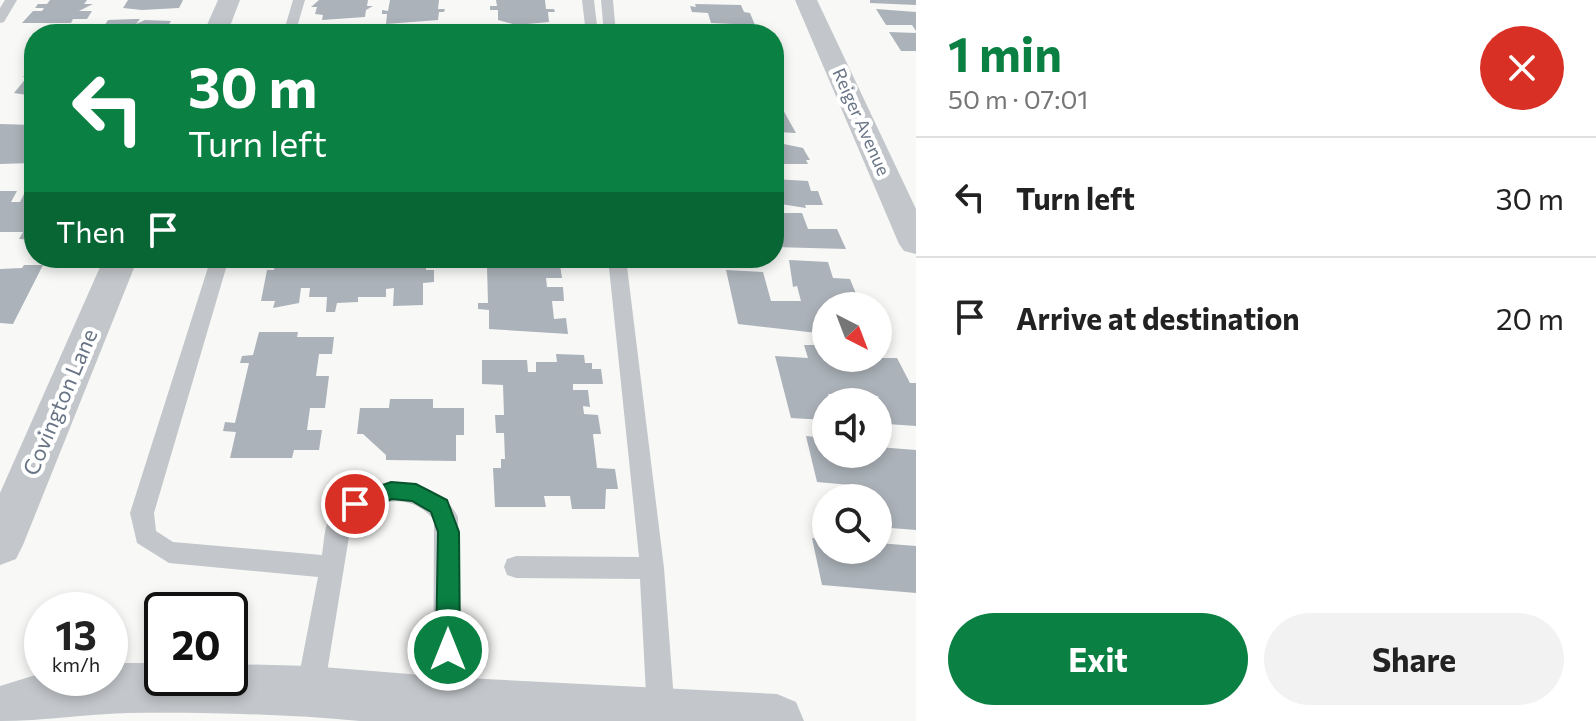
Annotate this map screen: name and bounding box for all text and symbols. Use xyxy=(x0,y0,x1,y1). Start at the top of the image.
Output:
text: 1 min xyxy=(948,23,1062,82)
button: close xyxy=(1480,26,1564,110)
text: 30 m xyxy=(188,51,317,120)
icon: left xyxy=(56,56,160,160)
street label: Reiger Avenue xyxy=(828,64,895,179)
text: 50 m · 07:01 xyxy=(948,83,1088,114)
text: Turn left xyxy=(188,120,327,164)
icon: left xyxy=(948,175,992,219)
text: Turn left xyxy=(1016,179,1135,216)
text: 30 m xyxy=(1495,179,1564,216)
icon: arrive xyxy=(141,208,185,252)
text: Then xyxy=(56,212,125,249)
north arrow xyxy=(812,292,892,372)
map controls xyxy=(812,292,892,564)
icon: arrive xyxy=(948,295,992,339)
text: Arrive at destination xyxy=(1016,299,1300,336)
text: 20 m xyxy=(1496,299,1564,336)
street label: Covington Lane xyxy=(17,325,103,479)
button: sound xyxy=(812,388,892,468)
pin xyxy=(321,470,389,538)
icon: arrive xyxy=(333,482,377,526)
button: search xyxy=(812,484,892,564)
speed limit sign: 20 xyxy=(144,592,248,696)
position arrow xyxy=(406,608,490,692)
text: 13 xyxy=(55,609,97,658)
button: Exit xyxy=(948,613,1248,705)
button: Share xyxy=(1264,613,1564,705)
text: km/h xyxy=(52,652,100,676)

